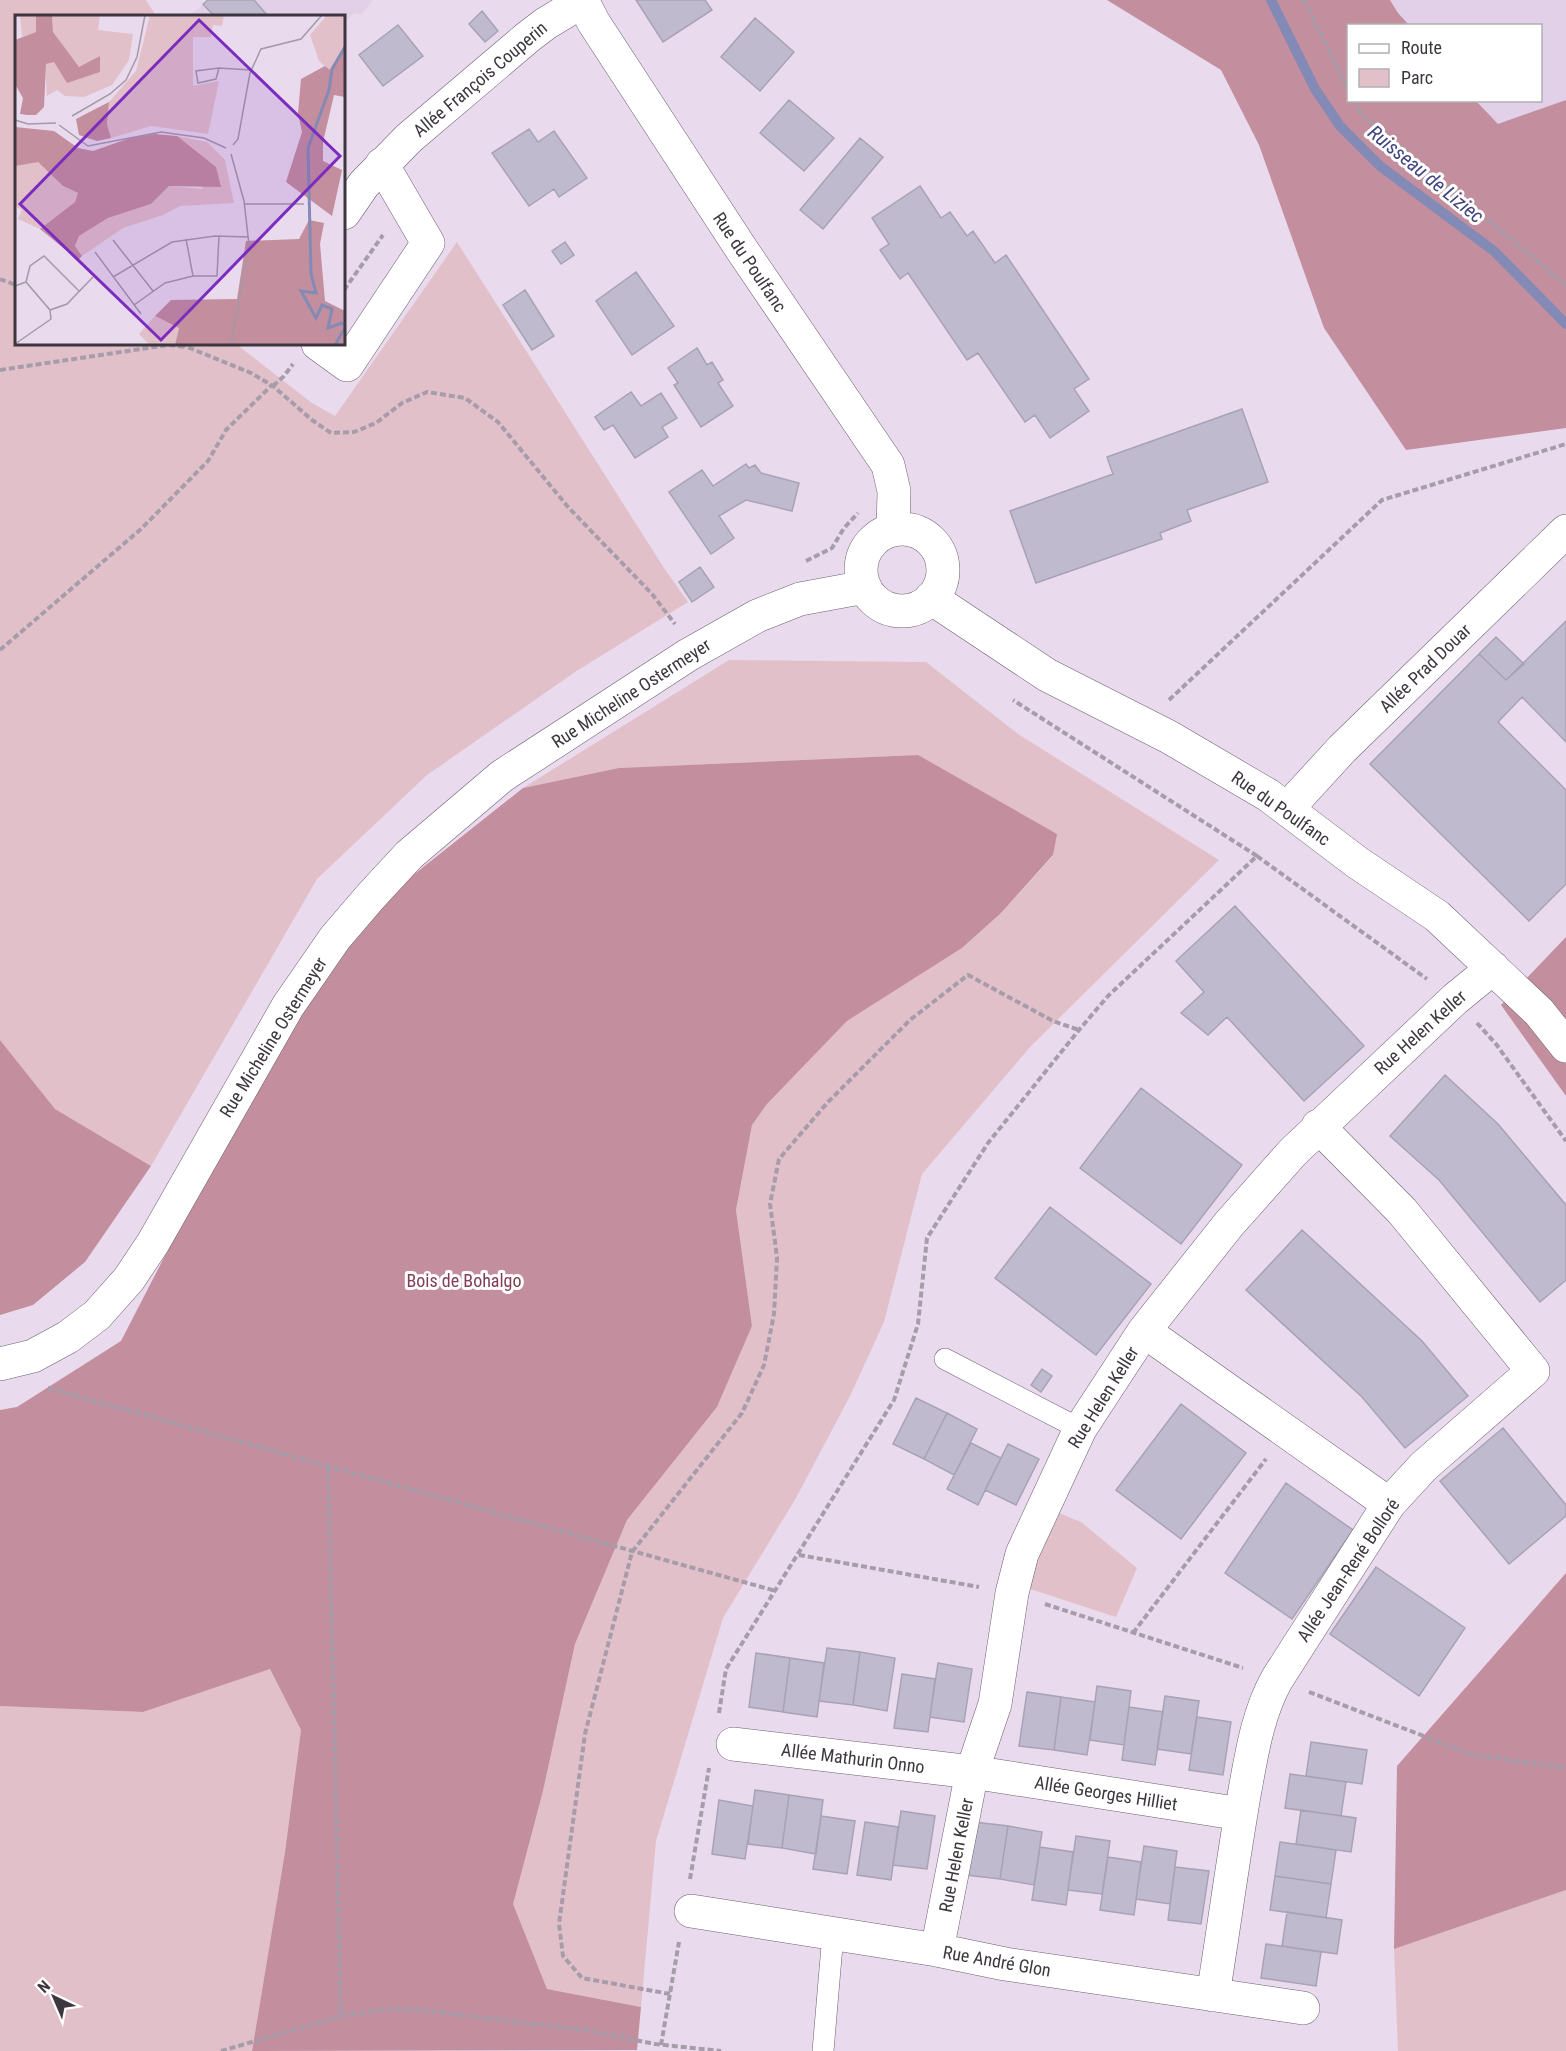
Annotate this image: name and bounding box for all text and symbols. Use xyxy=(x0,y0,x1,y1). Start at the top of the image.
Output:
inset map xyxy=(15,15,345,345)
street label: Allée François Couperin xyxy=(409,17,551,141)
legend xyxy=(1347,24,1542,102)
text: Route xyxy=(1401,37,1442,58)
text: Parc xyxy=(1401,67,1433,88)
water label: Ruisseau de Liziec xyxy=(1363,120,1489,228)
street label: Rue du Poulfanc xyxy=(709,208,791,316)
street label: Allée Prad Douar xyxy=(1375,619,1475,717)
street label: Rue Micheline Ostermeyer xyxy=(548,634,715,752)
street label: Rue du Poulfanc xyxy=(1228,766,1334,850)
street label: Rue Micheline Ostermeyer xyxy=(215,953,331,1121)
street label: Rue Helen Keller xyxy=(1370,985,1471,1079)
park label: Bois de Bohalgo xyxy=(406,1270,522,1291)
street label: Rue Helen Keller xyxy=(1063,1342,1143,1452)
street label: Allée Jean-René Bolloré xyxy=(1292,1495,1404,1645)
street label: Allée Mathurin Onno xyxy=(780,1739,926,1777)
street label: Allée Georges Hilliet xyxy=(1033,1771,1179,1815)
street label: Rue Helen Keller xyxy=(935,1796,977,1914)
street label: Rue André Glon xyxy=(941,1941,1053,1981)
north arrow xyxy=(24,1967,84,2027)
text: N xyxy=(34,1976,54,1997)

